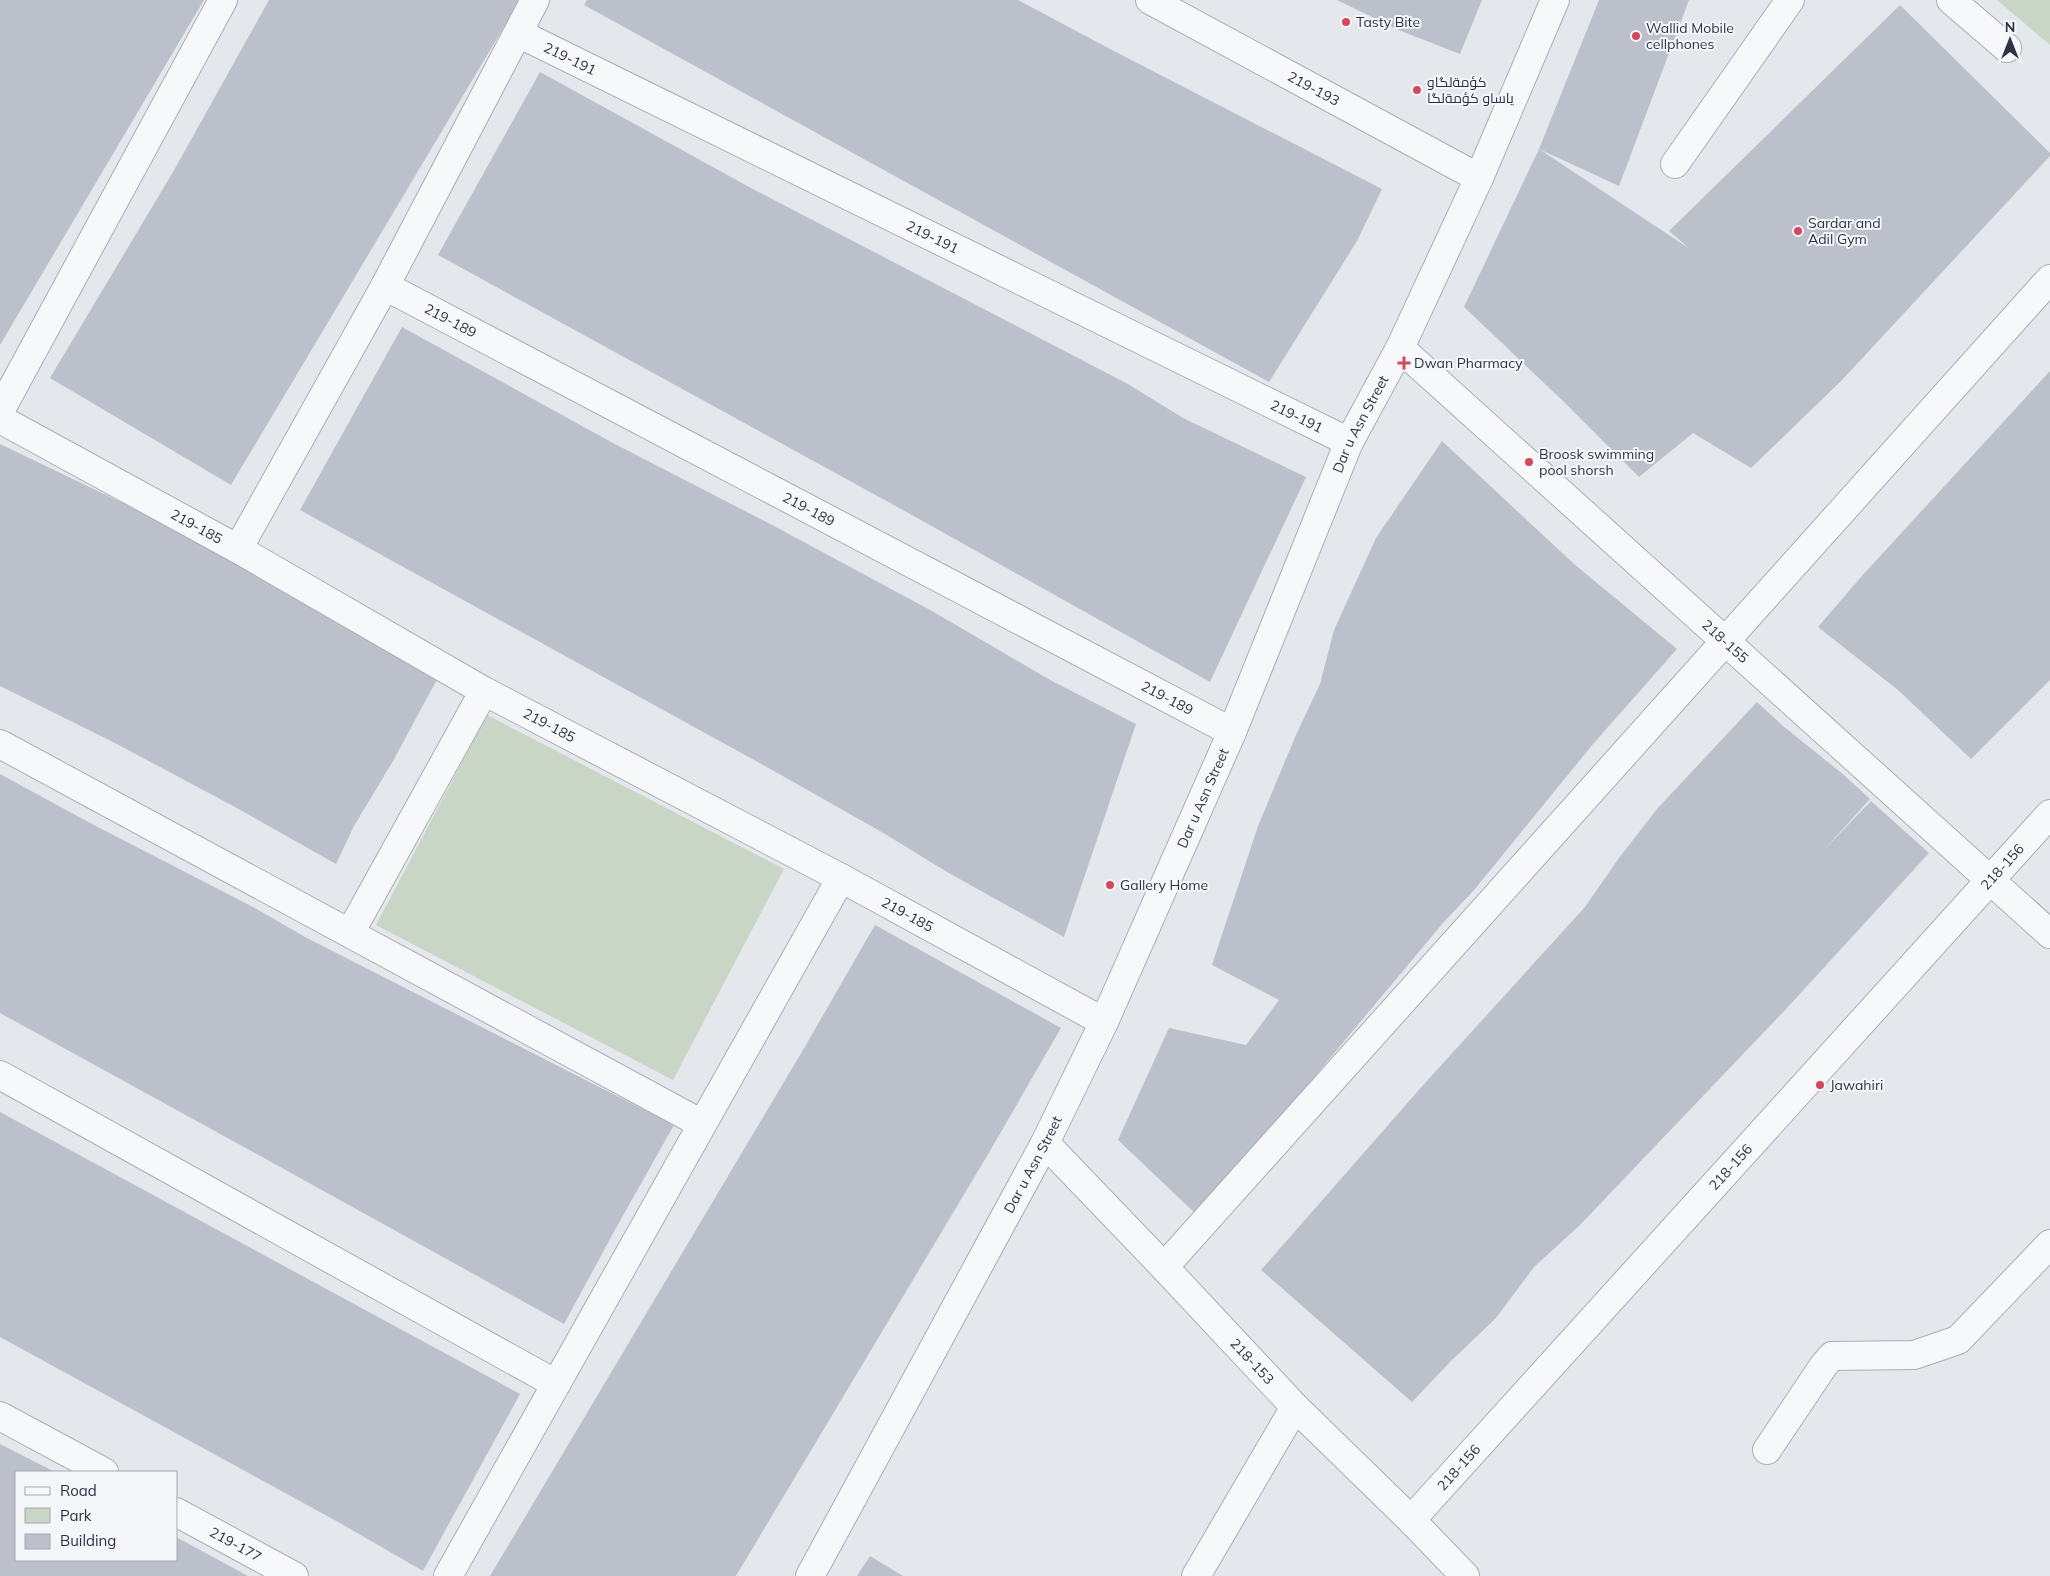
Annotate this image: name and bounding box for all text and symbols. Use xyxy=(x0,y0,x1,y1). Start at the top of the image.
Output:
place label: Tasty Bite xyxy=(1356,13,1420,31)
north arrow xyxy=(1985,15,2035,65)
marker: Tasty Bite xyxy=(1340,16,1352,28)
text: N xyxy=(2005,18,2015,36)
place label: Wallid Mobile cellphones xyxy=(1646,19,1734,53)
marker: Wallid Mobile cellphones xyxy=(1630,30,1642,42)
street label: 219-191 xyxy=(541,38,599,79)
street label: 219-193 xyxy=(1284,67,1343,110)
place label: كؤمةلگاو ياساو كؤمةلگا xyxy=(1427,73,1514,107)
marker: كؤمةلگاو ياساو كؤمةلگا xyxy=(1411,84,1423,96)
place label: Sardar and Adil Gym xyxy=(1808,214,1881,248)
street label: 219-191 xyxy=(903,216,962,258)
marker: Sardar and Adil Gym xyxy=(1792,225,1804,237)
street label: 219-189 xyxy=(421,299,480,342)
place label: Dwan Pharmacy xyxy=(1414,354,1523,372)
marker: Dwan Pharmacy xyxy=(1398,357,1410,369)
street label: Dar u Asn Street xyxy=(1328,372,1393,476)
street label: 219-191 xyxy=(1267,396,1326,437)
place label: Broosk swimming pool shorsh xyxy=(1539,445,1654,479)
marker: Broosk swimming pool shorsh xyxy=(1523,456,1535,468)
street label: 219-189 xyxy=(780,488,838,530)
street label: 219-185 xyxy=(168,505,226,548)
street label: 218-155 xyxy=(1698,616,1752,667)
street label: 219-189 xyxy=(1138,677,1196,719)
street label: 219-185 xyxy=(520,704,579,746)
street label: Dar u Asn Street xyxy=(1173,745,1233,851)
street label: 218-156 xyxy=(1977,840,2028,894)
place label: Gallery Home xyxy=(1120,876,1208,894)
marker: Gallery Home xyxy=(1104,879,1116,891)
street label: 219-185 xyxy=(878,893,937,936)
place label: Jawahiri xyxy=(1830,1076,1883,1094)
marker: Jawahiri xyxy=(1814,1079,1826,1091)
street label: Dar u Asn Street xyxy=(1000,1113,1066,1216)
street label: 218-156 xyxy=(1705,1140,1756,1194)
street label: 218-153 xyxy=(1226,1335,1278,1388)
street label: 218-156 xyxy=(1433,1440,1484,1494)
legend xyxy=(15,1471,178,1561)
text: Road xyxy=(60,1481,97,1500)
text: Park xyxy=(60,1506,92,1525)
street label: 219-177 xyxy=(207,1523,265,1566)
text: Building xyxy=(60,1531,116,1550)

